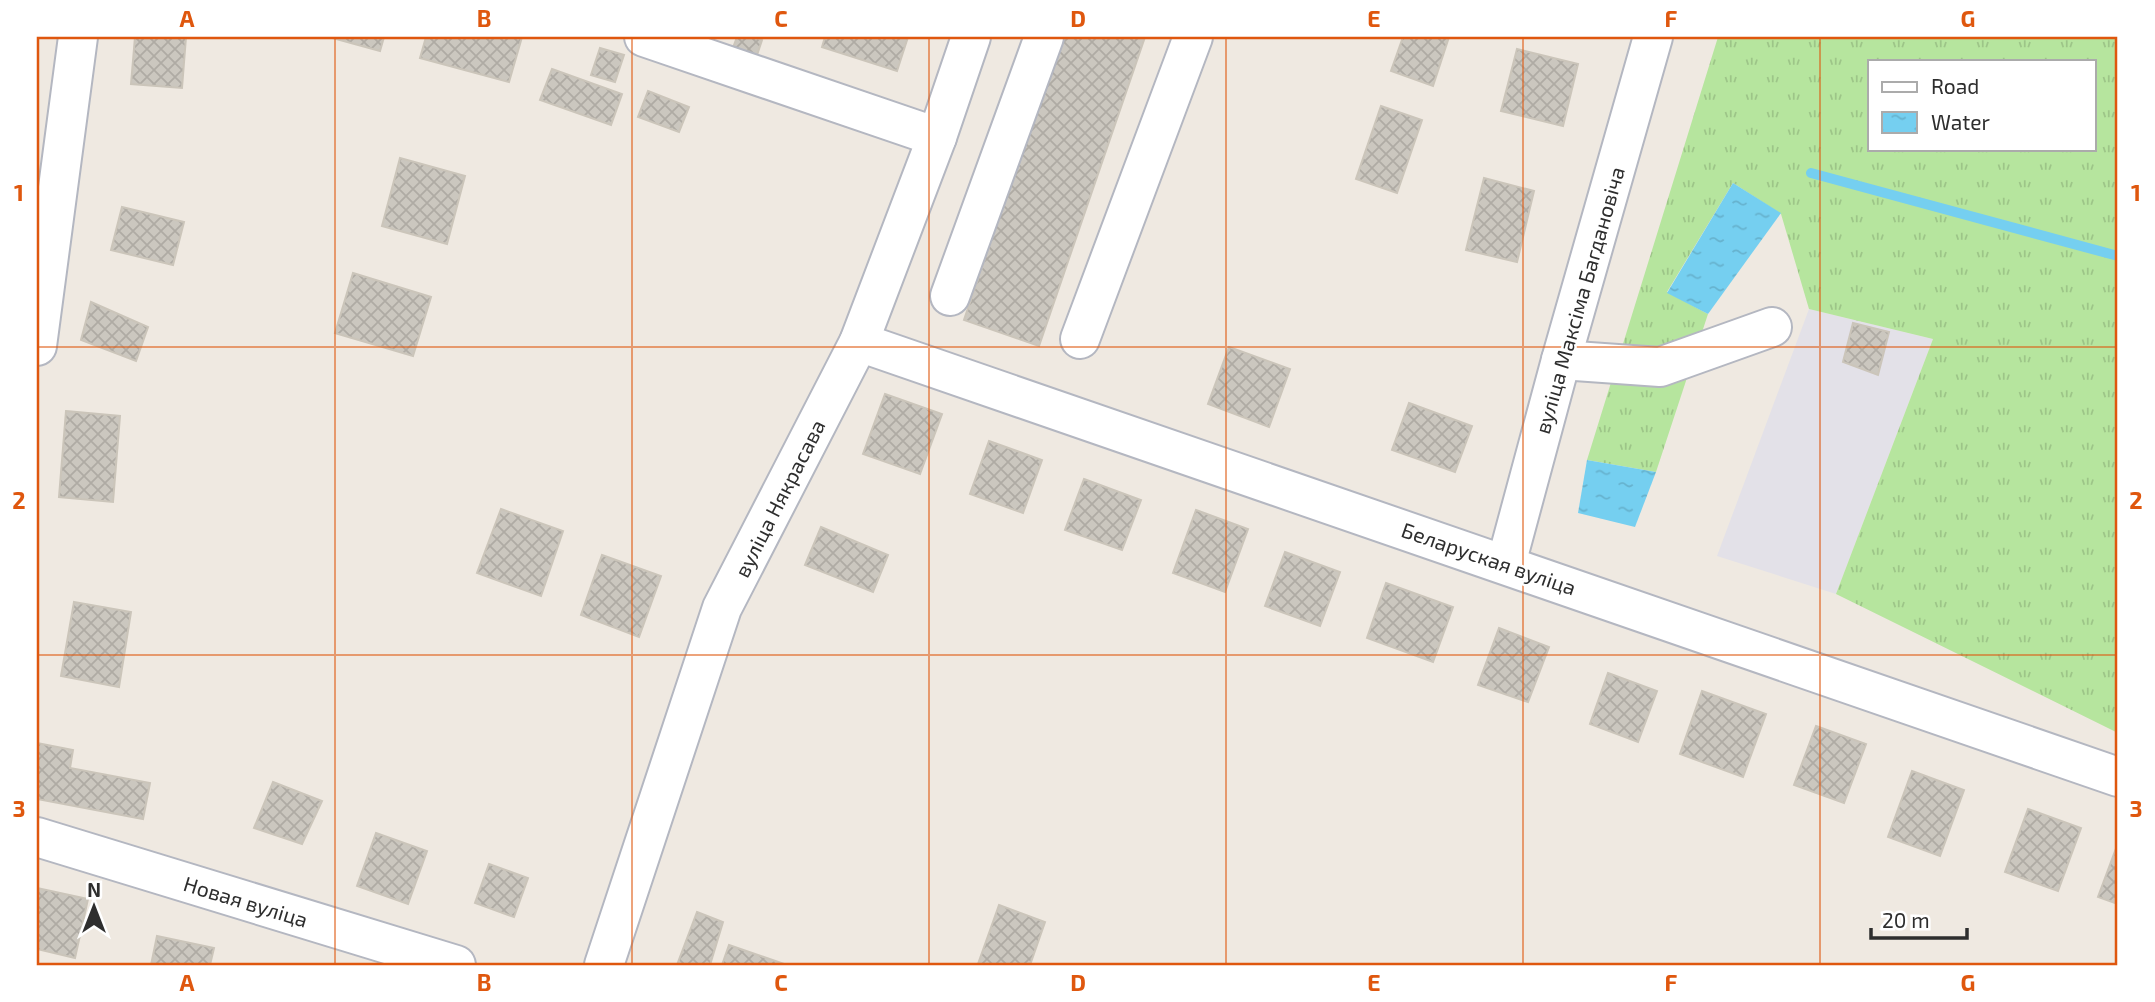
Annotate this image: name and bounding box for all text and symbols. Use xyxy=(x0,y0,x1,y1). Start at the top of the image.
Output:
text: A xyxy=(179,4,195,32)
text: B xyxy=(477,4,491,32)
text: C xyxy=(774,4,788,32)
text: D xyxy=(1070,4,1086,32)
text: E xyxy=(1367,4,1381,32)
text: F xyxy=(1665,4,1678,32)
text: G xyxy=(1961,4,1975,32)
legend xyxy=(1868,60,2096,150)
text: Road xyxy=(1931,73,1979,98)
text: Water xyxy=(1931,109,1990,134)
street label: вуліца Максіма Багдановіча xyxy=(1529,164,1630,437)
text: 1 xyxy=(14,178,24,206)
text: 1 xyxy=(2131,178,2141,206)
street label: вуліца Някрасава xyxy=(728,415,830,581)
text: 2 xyxy=(12,486,26,514)
text: 2 xyxy=(2129,486,2143,514)
street label: Беларуская вуліца xyxy=(1398,516,1580,601)
text: 3 xyxy=(12,794,26,822)
text: 3 xyxy=(2129,794,2143,822)
street label: Новая вуліца xyxy=(181,870,311,933)
north arrow xyxy=(60,872,130,942)
text: N xyxy=(87,878,101,901)
scale bar xyxy=(1871,897,1968,941)
text: 20 m xyxy=(1882,907,1930,932)
text: A xyxy=(179,968,195,996)
text: B xyxy=(477,968,491,996)
text: C xyxy=(774,968,788,996)
text: D xyxy=(1070,968,1086,996)
text: E xyxy=(1367,968,1381,996)
text: F xyxy=(1665,968,1678,996)
text: G xyxy=(1961,968,1975,996)

